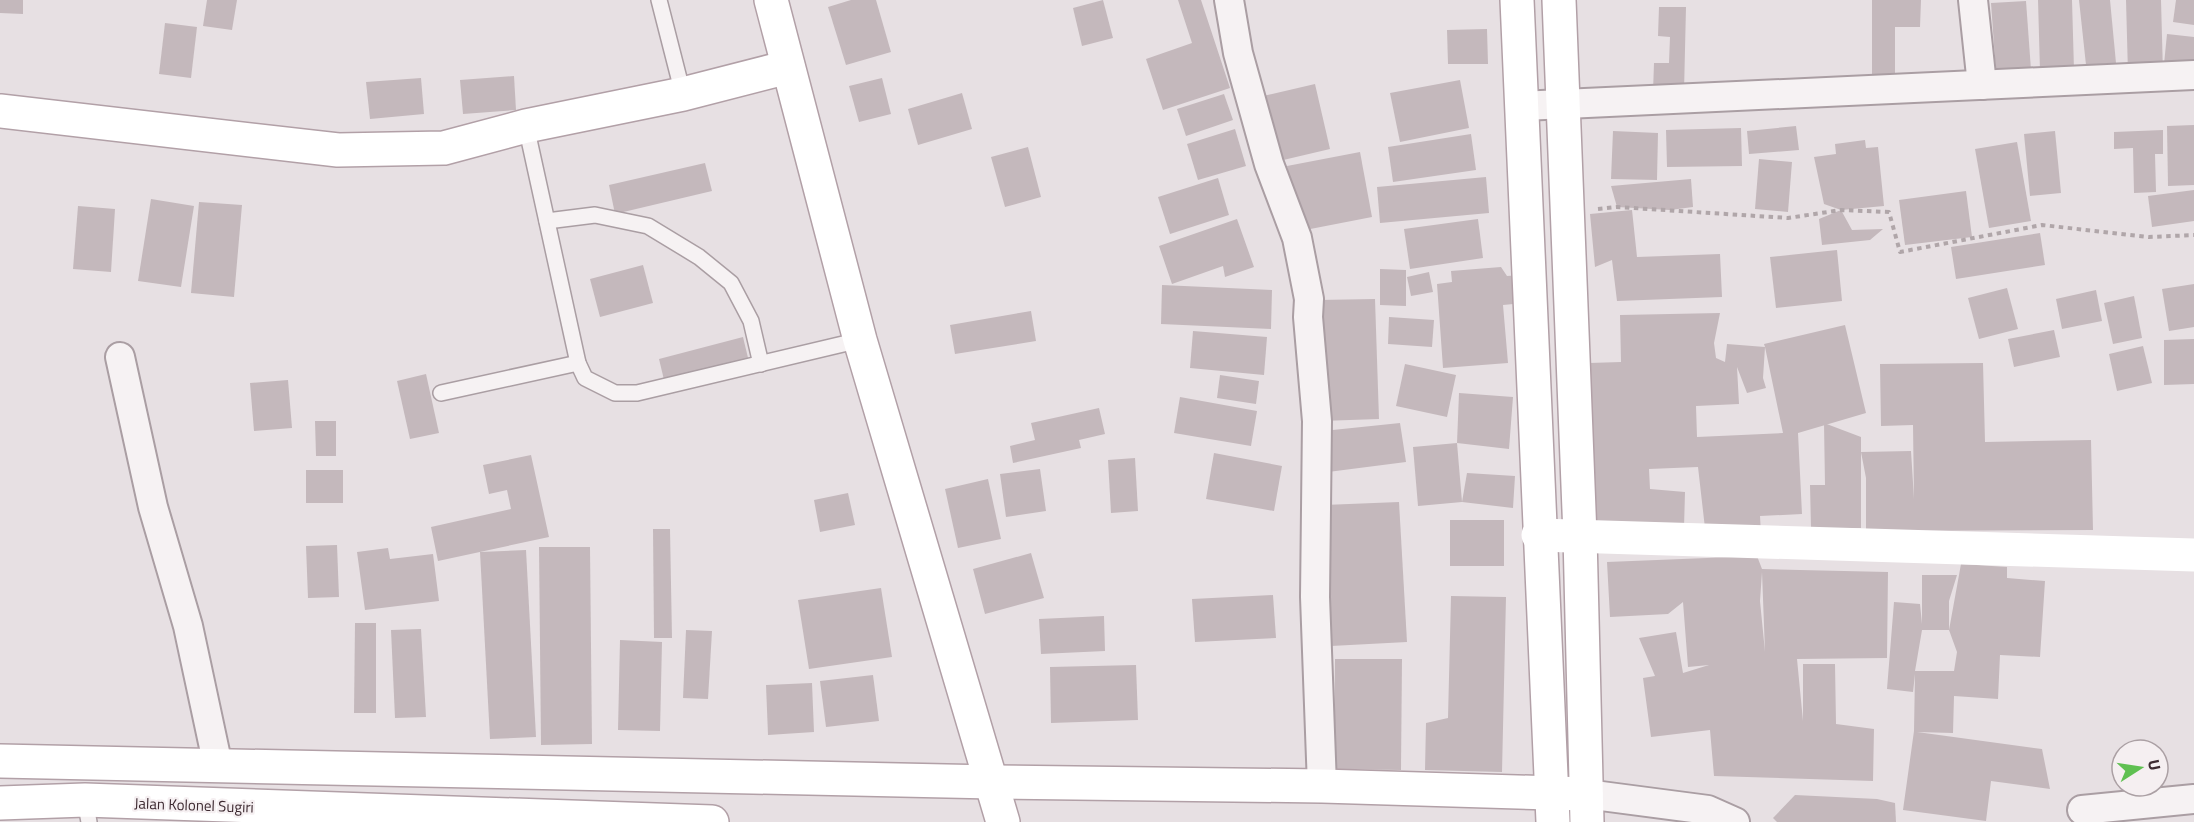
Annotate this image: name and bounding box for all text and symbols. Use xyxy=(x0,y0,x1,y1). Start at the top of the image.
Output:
north arrow xyxy=(2110,738,2170,798)
text: U xyxy=(2142,757,2167,772)
street label: Jalan Kolonel Sugiri xyxy=(134,791,254,819)

